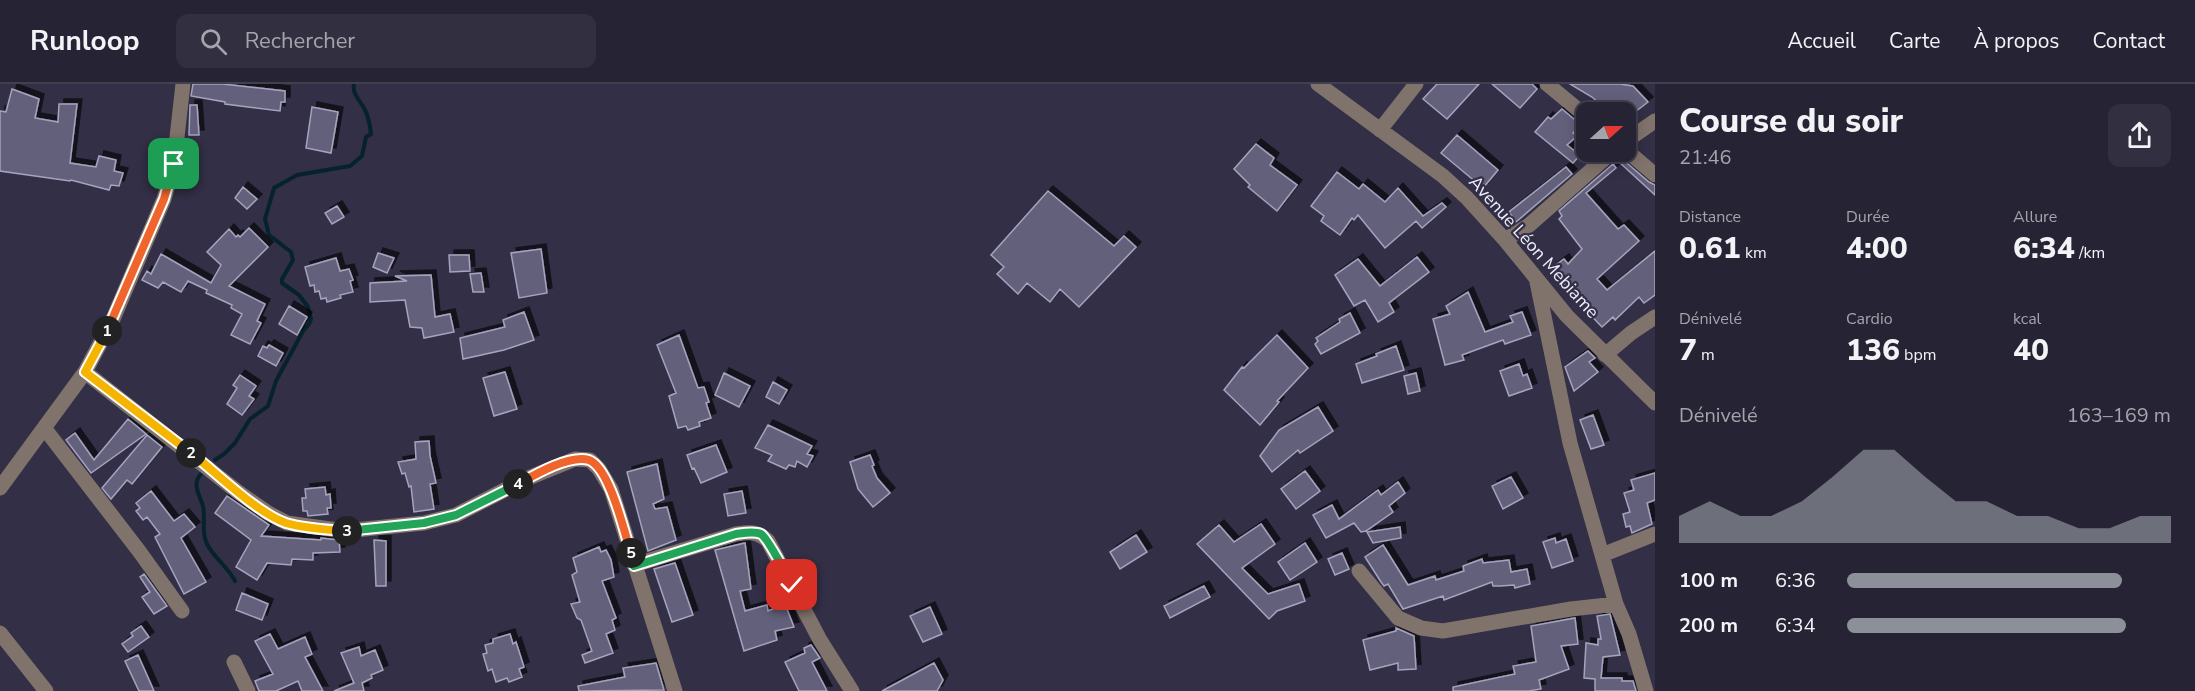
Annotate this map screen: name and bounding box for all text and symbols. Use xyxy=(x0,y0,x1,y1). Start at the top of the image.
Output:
search box xyxy=(176,14,596,68)
text: Runloop xyxy=(30,22,140,60)
icon: search xyxy=(197,25,230,58)
text: Rechercher xyxy=(245,26,355,56)
text: Accueil xyxy=(1787,27,1856,55)
text: Carte xyxy=(1889,27,1940,55)
text: À propos xyxy=(1973,27,2059,55)
text: Contact xyxy=(2092,27,2165,55)
text: Course du soir xyxy=(1679,99,1903,144)
north arrow xyxy=(1576,102,1636,162)
map controls xyxy=(1576,102,1636,162)
button: share xyxy=(2108,104,2171,167)
pin xyxy=(148,138,199,189)
text: 21:46 xyxy=(1679,144,1732,171)
icon: arrive xyxy=(157,147,190,180)
street label: Avenue Léon Mebiame xyxy=(1463,171,1605,323)
text: Distance xyxy=(1679,206,1741,228)
text: Durée xyxy=(1846,206,1890,228)
text: Allure xyxy=(2013,206,2057,228)
text: 0.61 xyxy=(1679,228,1741,269)
text: 4:00 xyxy=(1846,228,1908,269)
text: 6:34 xyxy=(2013,228,2075,269)
text: km xyxy=(1741,242,1767,264)
text: /km xyxy=(2075,242,2105,264)
text: Dénivelé xyxy=(1679,308,1742,330)
text: Cardio xyxy=(1846,308,1893,330)
text: kcal xyxy=(2013,308,2041,330)
pin: 1 xyxy=(92,316,122,346)
text: 1 xyxy=(102,320,112,342)
text: 7 xyxy=(1679,330,1697,371)
text: 136 xyxy=(1846,330,1900,371)
text: 40 xyxy=(2013,330,2049,371)
text: m xyxy=(1697,344,1715,366)
text: bpm xyxy=(1900,344,1936,366)
text: Dénivelé xyxy=(1679,402,1758,429)
text: 163–169 m xyxy=(2067,402,2171,429)
pin: 2 xyxy=(176,438,206,468)
text: 2 xyxy=(186,442,196,464)
pin: 4 xyxy=(503,469,533,499)
text: 4 xyxy=(513,473,523,495)
pin: 3 xyxy=(332,516,362,546)
text: 3 xyxy=(342,520,352,542)
pin: 5 xyxy=(616,538,646,568)
text: 5 xyxy=(626,542,636,564)
pin xyxy=(766,559,817,610)
text: 100 m xyxy=(1679,567,1738,594)
text: 6:36 xyxy=(1775,567,1816,594)
icon: check xyxy=(775,568,808,601)
text: 200 m xyxy=(1679,612,1738,639)
text: 6:34 xyxy=(1775,612,1816,639)

